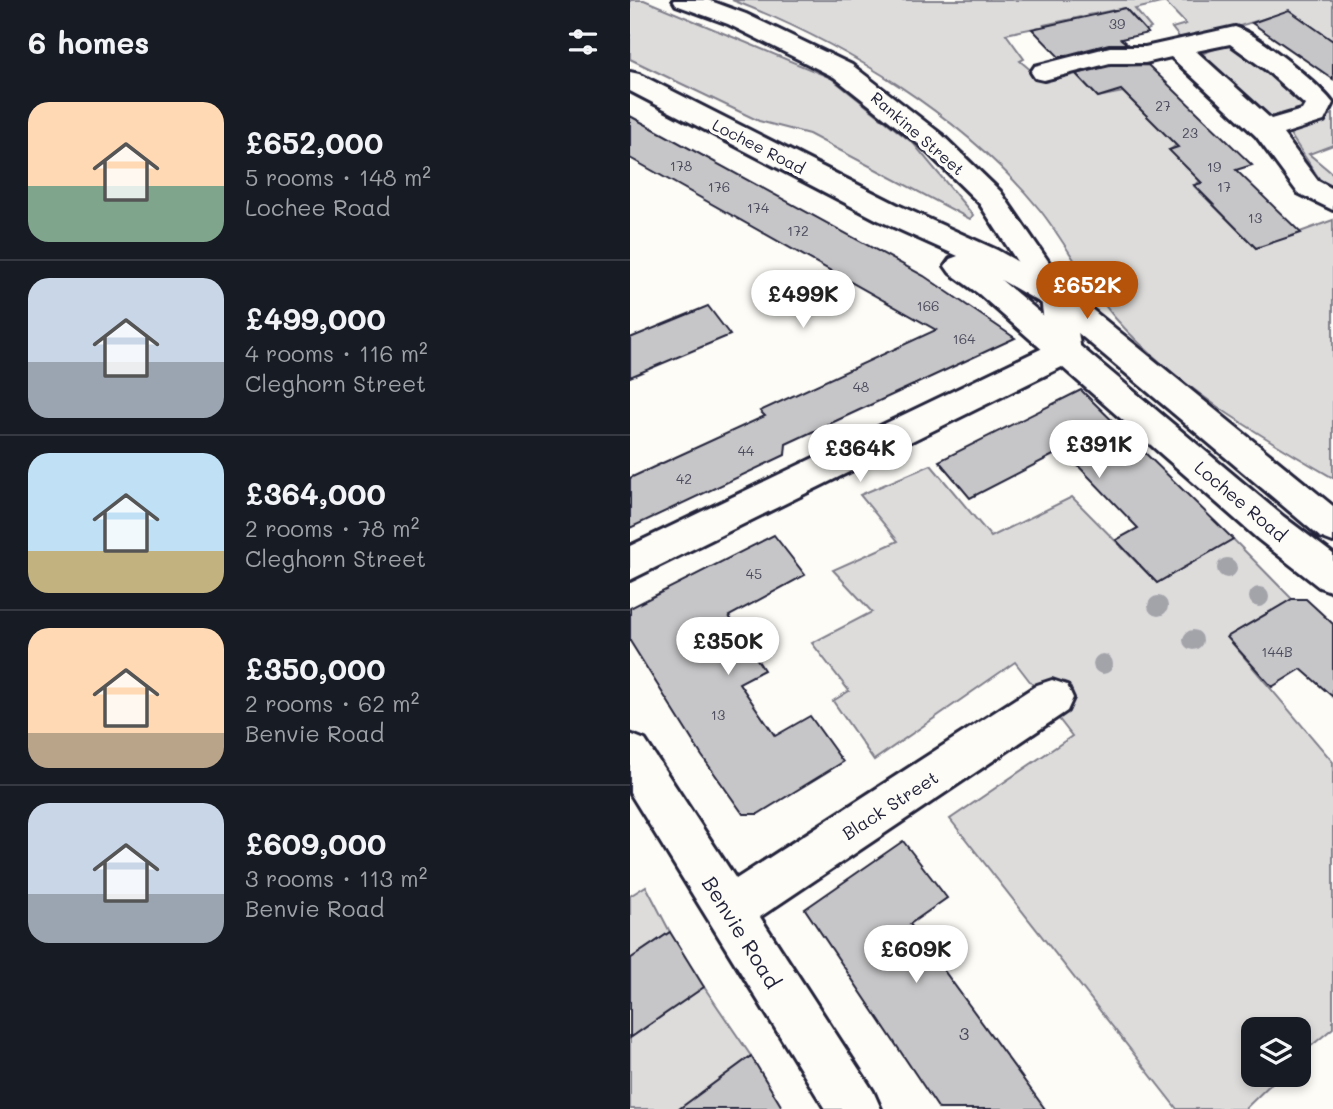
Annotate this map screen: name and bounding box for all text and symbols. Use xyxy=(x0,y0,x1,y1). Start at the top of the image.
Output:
house number: 39 xyxy=(1109,14,1125,33)
text: 6 homes xyxy=(28,22,149,62)
icon: filters xyxy=(564,23,602,61)
street label: Rankine Street xyxy=(867,87,969,179)
house number: 27 xyxy=(1155,96,1171,115)
street label: Lochee Road xyxy=(709,114,809,178)
text: £652,000 xyxy=(245,122,383,162)
house number: 23 xyxy=(1182,123,1198,142)
icon: home xyxy=(84,130,168,214)
house number: 178 xyxy=(670,156,692,175)
house number: 19 xyxy=(1207,157,1221,176)
text: 5 rooms · 148 m² xyxy=(245,162,431,192)
house number: 176 xyxy=(708,177,730,196)
house number: 17 xyxy=(1217,177,1231,196)
text: Lochee Road xyxy=(245,192,390,222)
house number: 174 xyxy=(747,198,770,217)
house number: 13 xyxy=(1248,208,1262,227)
house number: 172 xyxy=(787,221,809,240)
pin: £652K xyxy=(1038,262,1136,321)
text: £652K xyxy=(1052,269,1122,299)
pin: £499K xyxy=(754,270,852,330)
text: £499K xyxy=(767,278,839,308)
house number: 166 xyxy=(916,296,940,315)
text: £499,000 xyxy=(245,298,386,338)
icon: home xyxy=(84,306,168,390)
house number: 164 xyxy=(953,329,976,348)
text: 4 rooms · 116 m² xyxy=(245,338,428,368)
text: Cleghorn Street xyxy=(245,368,426,398)
house number: 48 xyxy=(853,377,869,396)
pin: £391K xyxy=(1050,420,1148,480)
pin: £364K xyxy=(811,424,909,484)
text: £391K xyxy=(1065,428,1133,458)
text: £364K xyxy=(824,432,896,462)
house number: 44 xyxy=(738,441,755,460)
street label: Lochee Road xyxy=(1190,455,1292,547)
house number: 42 xyxy=(676,469,692,488)
text: £364,000 xyxy=(245,473,386,513)
icon: home xyxy=(84,481,168,565)
text: 2 rooms · 78 m² xyxy=(245,513,419,543)
text: Cleghorn Street xyxy=(245,543,426,573)
house number: 45 xyxy=(746,564,762,583)
pin: £350K xyxy=(679,618,777,677)
text: £350K xyxy=(692,625,764,655)
house number: 144B xyxy=(1261,642,1293,661)
text: £350,000 xyxy=(245,648,386,688)
icon: home xyxy=(84,656,168,740)
text: 2 rooms · 62 m² xyxy=(245,688,419,718)
house number: 13 xyxy=(711,705,725,724)
text: Benvie Road xyxy=(245,718,384,748)
street label: Black Street xyxy=(837,765,943,845)
text: £609,000 xyxy=(245,823,386,863)
icon: home xyxy=(84,831,168,915)
text: 3 rooms · 113 m² xyxy=(245,863,427,893)
street label: Benvie Road xyxy=(697,871,787,993)
text: Benvie Road xyxy=(245,893,384,923)
pin: £609K xyxy=(867,926,965,985)
text: £609K xyxy=(880,933,952,963)
map controls xyxy=(1241,1017,1311,1087)
button: layers xyxy=(1241,1017,1311,1087)
house number: 3 xyxy=(959,1021,969,1045)

